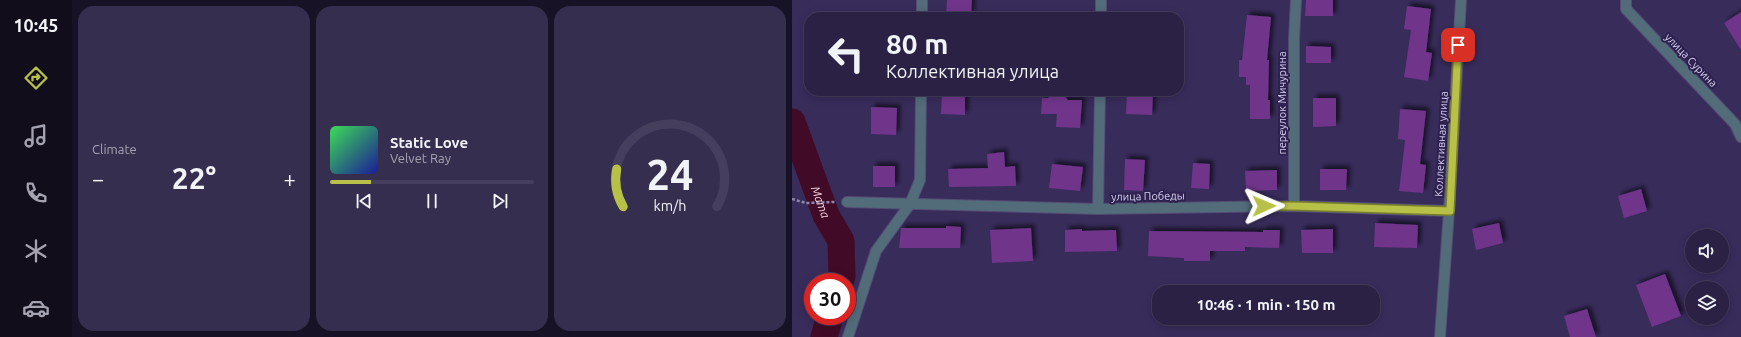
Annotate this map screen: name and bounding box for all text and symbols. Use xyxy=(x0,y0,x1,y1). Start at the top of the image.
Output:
text: 10:45 xyxy=(13,15,59,35)
icon: left xyxy=(820,28,872,80)
text: 80 m xyxy=(886,28,948,59)
pin xyxy=(1441,28,1475,62)
street label: улица Сурина xyxy=(1662,31,1720,89)
icon: arrive xyxy=(1447,34,1469,56)
street label: переулок Мичурина xyxy=(1276,51,1288,155)
text: Коллективная улица xyxy=(886,61,1059,81)
icon: directions xyxy=(22,64,50,92)
street label: Коллективная улица xyxy=(1432,91,1450,197)
icon: music xyxy=(22,122,50,150)
text: Static Love xyxy=(390,134,468,151)
text: Climate xyxy=(92,142,137,156)
text: 24 xyxy=(647,150,693,197)
text: Velvet Ray xyxy=(390,151,451,165)
text: 22° xyxy=(172,161,216,195)
text: − xyxy=(92,166,104,191)
text: + xyxy=(284,166,296,191)
icon: phone xyxy=(22,179,50,207)
water label: Мата xyxy=(809,184,833,220)
position arrow xyxy=(1243,185,1285,227)
street label: улица Победы xyxy=(1111,189,1185,203)
icon: previous xyxy=(353,190,375,212)
icon: pause xyxy=(421,190,443,212)
icon: next xyxy=(489,190,511,212)
text: km/h xyxy=(654,197,686,213)
map controls xyxy=(1685,229,1729,325)
button: sound xyxy=(1685,229,1729,273)
icon: climate xyxy=(22,237,50,265)
speed limit sign: 30 xyxy=(804,273,856,325)
button: layers xyxy=(1685,281,1729,325)
icon: car xyxy=(22,294,50,322)
text: 10:46 · 1 min · 150 m xyxy=(1197,296,1335,313)

